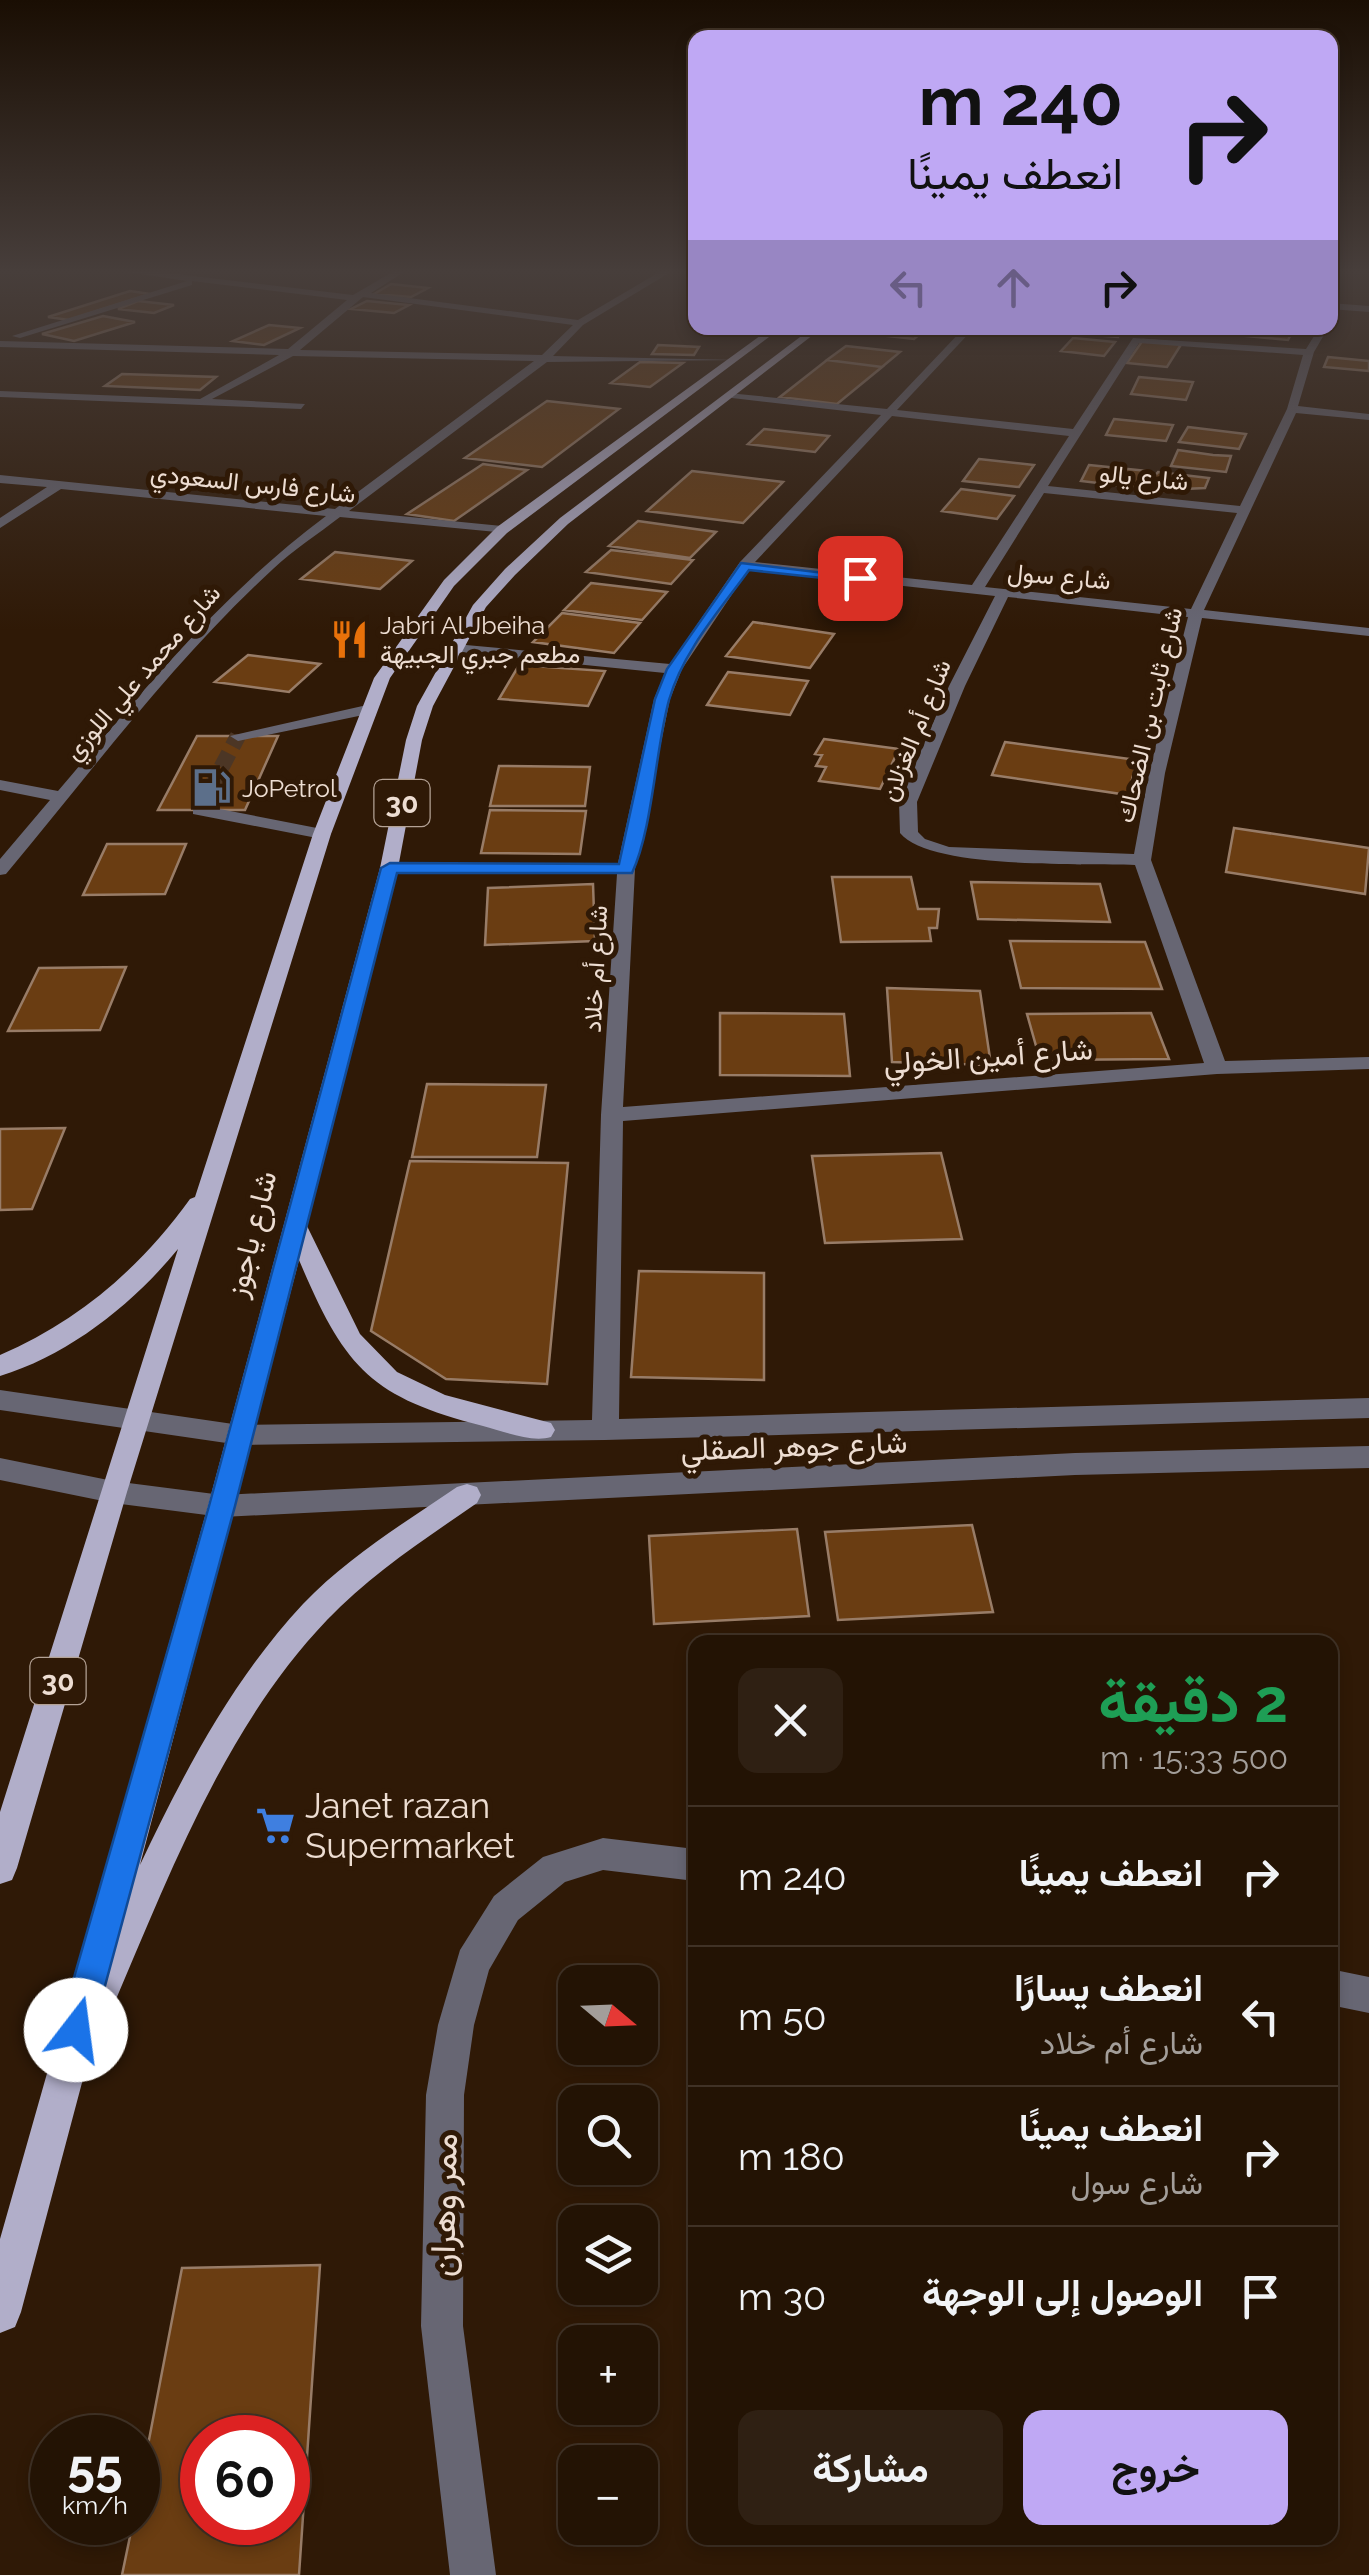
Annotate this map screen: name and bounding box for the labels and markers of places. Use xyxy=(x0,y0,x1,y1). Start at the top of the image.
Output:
pin xyxy=(818,536,903,621)
place label: Jabri Al Jbeiha مطعم جبري الجبيهة xyxy=(380,610,580,675)
restaurant icon: Jabri Al Jbeiha مطعم جبري الجبيهة xyxy=(329,618,371,660)
fuel station icon: JoPetrol xyxy=(191,767,233,809)
place label: JoPetrol xyxy=(242,773,337,803)
place label: Janet razan Supermarket xyxy=(305,1785,515,1866)
supermarket icon: Janet razan Supermarket xyxy=(254,1804,296,1846)

